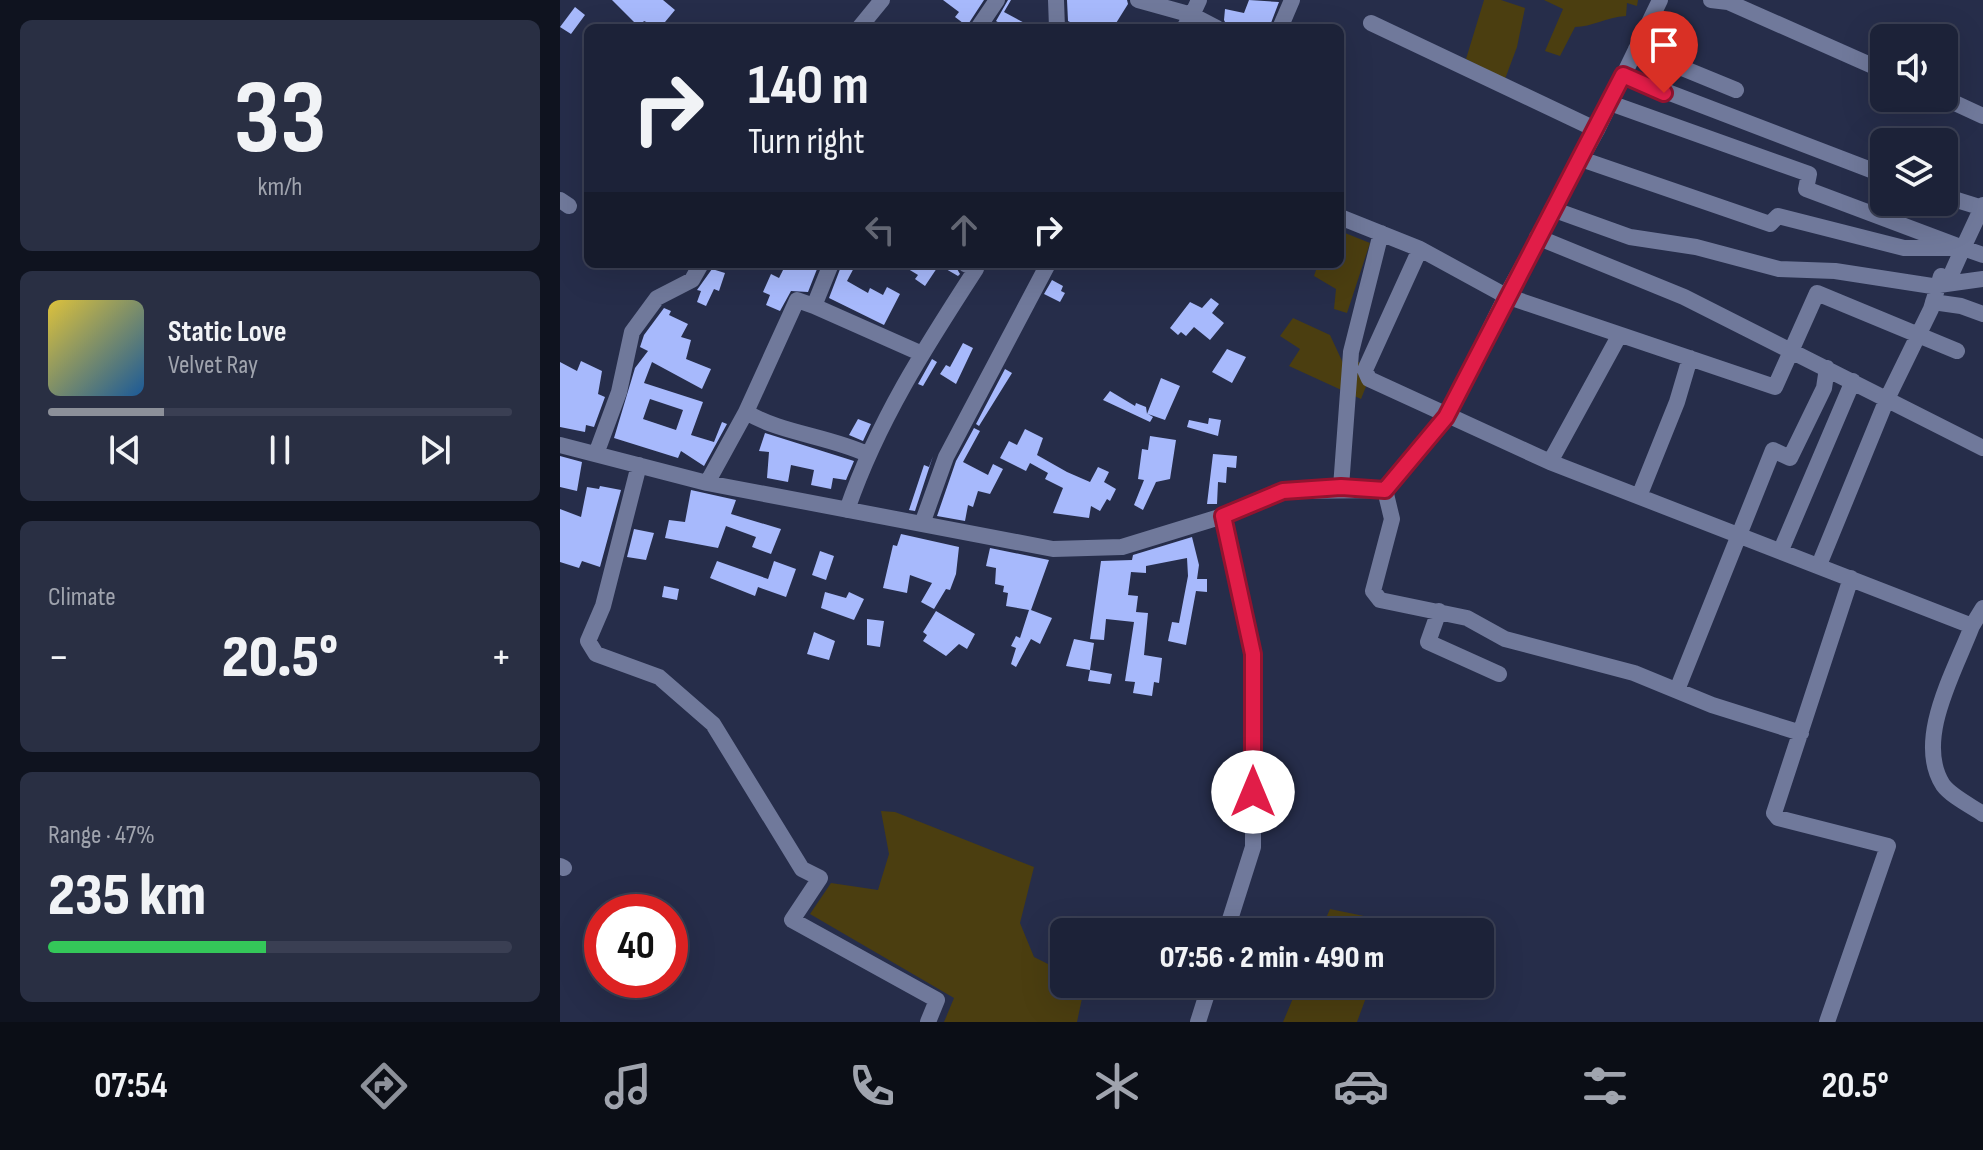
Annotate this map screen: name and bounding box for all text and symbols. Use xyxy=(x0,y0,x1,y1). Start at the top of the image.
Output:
pin xyxy=(1630,11,1698,93)
icon: arrive xyxy=(1642,23,1686,67)
map controls xyxy=(1870,24,1958,216)
button: sound xyxy=(1870,24,1958,112)
text: 140 m xyxy=(748,53,869,120)
icon: right xyxy=(616,56,720,160)
text: 33 xyxy=(233,57,327,182)
text: Turn right xyxy=(748,121,865,164)
button: layers xyxy=(1870,128,1958,216)
text: km/h xyxy=(258,172,302,203)
icon: left xyxy=(858,208,902,252)
icon: ahead xyxy=(942,208,986,252)
icon: right xyxy=(1026,208,1070,252)
text: Static Love xyxy=(168,314,287,350)
text: Velvet Ray xyxy=(168,350,258,381)
icon: previous xyxy=(103,428,147,472)
icon: pause xyxy=(258,428,302,472)
icon: next xyxy=(413,428,457,472)
text: Climate xyxy=(48,582,116,613)
text: 20.5° xyxy=(222,622,338,694)
text: − xyxy=(48,631,70,684)
text: + xyxy=(490,631,512,684)
position arrow xyxy=(1211,750,1295,834)
text: Range · 47% xyxy=(48,820,155,851)
text: 235 km xyxy=(48,860,206,932)
speed limit sign: 40 xyxy=(584,894,688,998)
text: 07:56 · 2 min · 490 m xyxy=(1160,940,1384,976)
icon: directions xyxy=(356,1058,412,1114)
icon: music xyxy=(600,1058,656,1114)
icon: phone xyxy=(844,1058,900,1114)
icon: climate xyxy=(1089,1058,1145,1114)
icon: car xyxy=(1333,1058,1389,1114)
icon: filters xyxy=(1577,1058,1633,1114)
text: 07:54 xyxy=(94,1065,167,1108)
text: 20.5° xyxy=(1821,1065,1889,1108)

